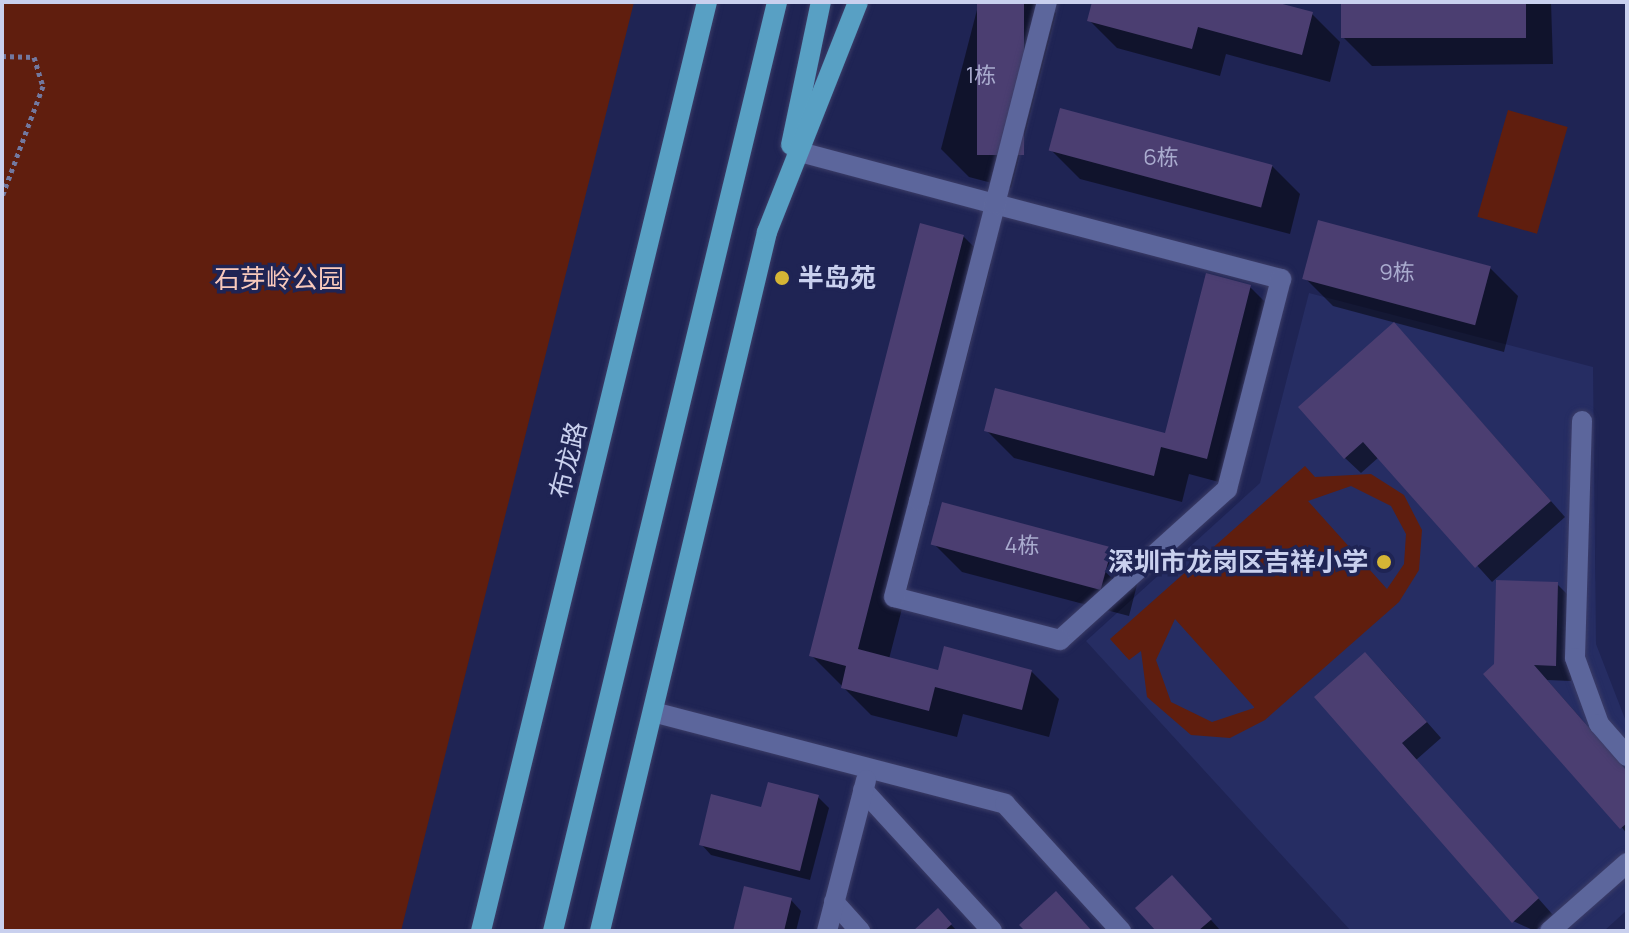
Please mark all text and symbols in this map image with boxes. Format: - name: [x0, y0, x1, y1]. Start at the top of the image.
- house number: 1栋: [966, 63, 996, 89]
- house number: 6栋: [1143, 145, 1179, 171]
- house number: 9栋: [1379, 260, 1415, 286]
- place label: 半岛苑: [798, 262, 876, 294]
- park label: 石芽岭公园: [214, 263, 344, 295]
- marker: 半岛苑: [773, 269, 791, 287]
- street label: 布龙路: [543, 418, 593, 502]
- house number: 4栋: [1005, 533, 1039, 559]
- place label: 深圳市龙岗区吉祥小学: [1108, 546, 1368, 578]
- marker: 深圳市龙岗区吉祥小学: [1375, 553, 1393, 571]

